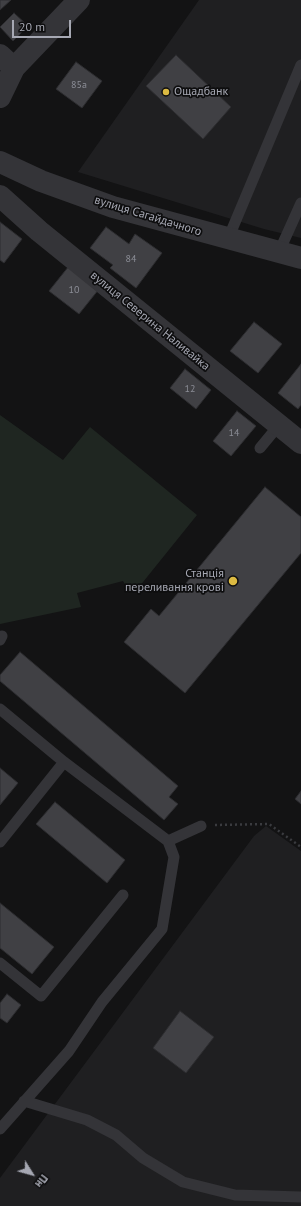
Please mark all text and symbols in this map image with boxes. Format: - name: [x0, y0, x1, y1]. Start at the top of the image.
- scale bar: [14, 12, 73, 38]
- text: 20 m: [19, 19, 45, 34]
- house number: 85а: [71, 79, 87, 91]
- place label: Ощадбанк: [174, 85, 228, 99]
- marker: Ощадбанк: [161, 87, 171, 97]
- street label: вулиця Сагайдачного: [93, 193, 203, 239]
- house number: 84: [126, 253, 136, 265]
- street label: вулиця Северина Наливайка: [87, 268, 213, 374]
- house number: 10: [69, 284, 79, 296]
- house number: 12: [185, 383, 195, 395]
- house number: 14: [229, 427, 239, 439]
- place label: Станція переливання крові: [125, 567, 224, 595]
- marker: Станція переливання крові: [227, 575, 239, 587]
- north arrow: [12, 1154, 52, 1194]
- text: Пн: [32, 1172, 51, 1191]

